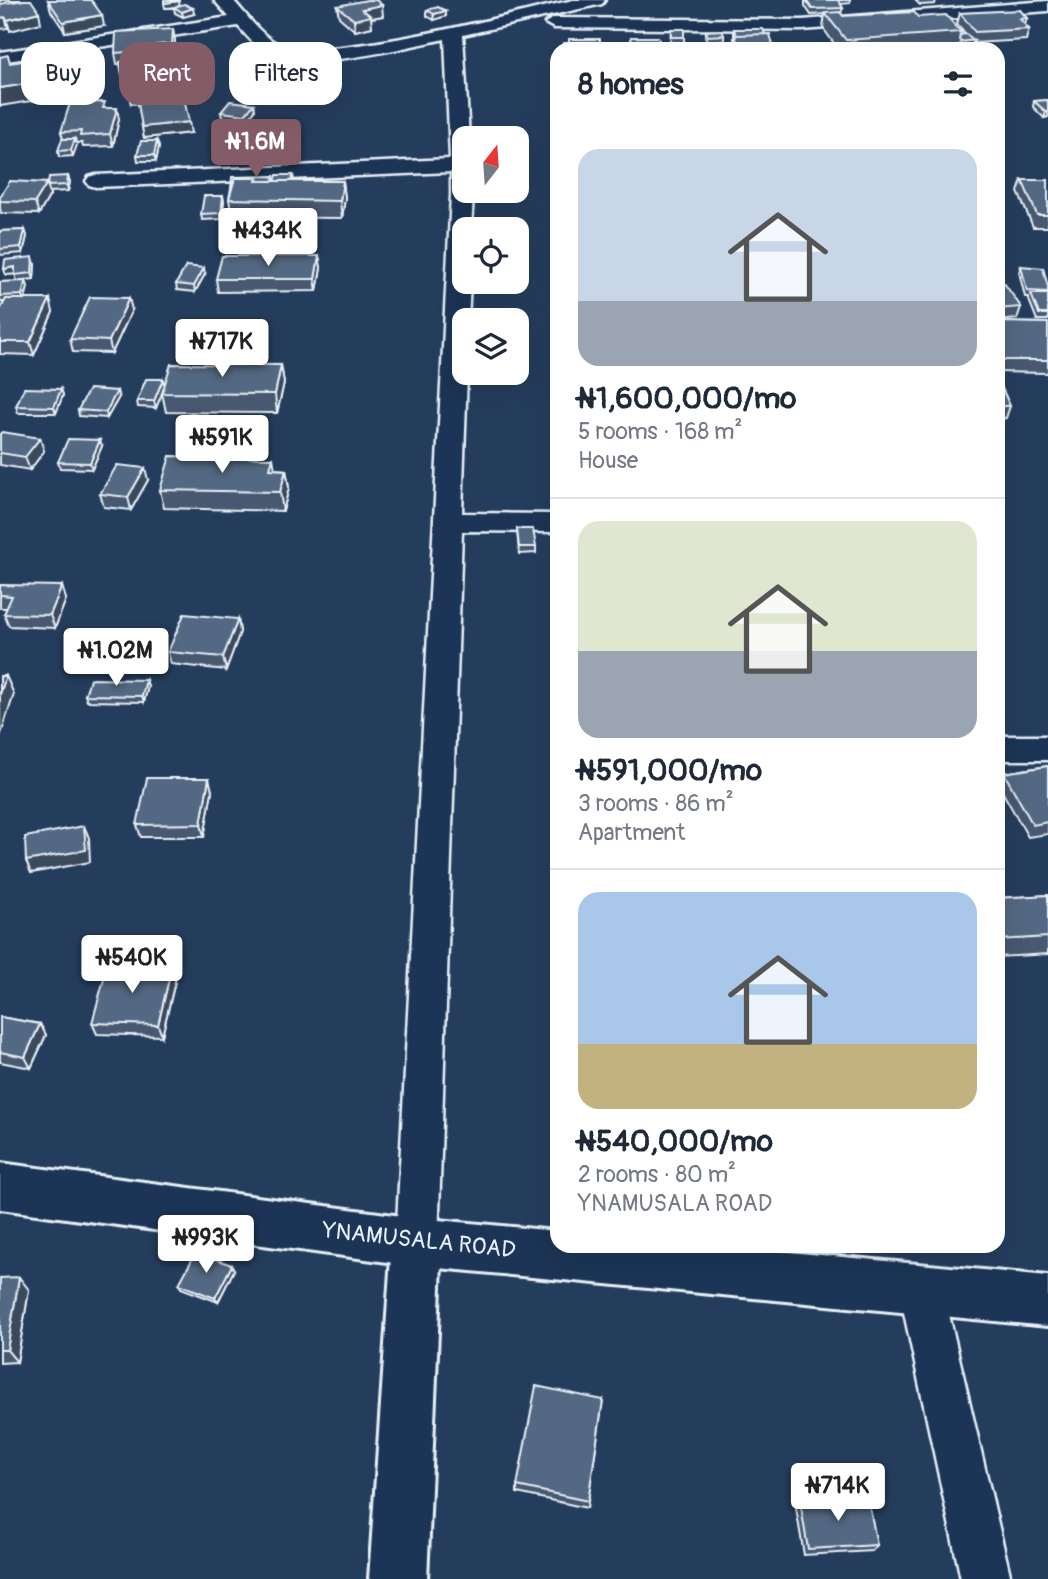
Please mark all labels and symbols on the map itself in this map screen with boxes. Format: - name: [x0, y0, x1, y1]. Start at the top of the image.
- pin: ₦1.6M: [207, 120, 305, 179]
- north arrow: [452, 126, 528, 203]
- pin: ₦434K: [219, 208, 317, 268]
- pin: ₦717K: [173, 320, 271, 379]
- pin: ₦591K: [173, 416, 271, 475]
- pin: ₦1.02M: [59, 628, 173, 688]
- pin: ₦540K: [83, 936, 181, 995]
- street label: YNAMUSALA ROAD: [320, 1215, 517, 1265]
- pin: ₦993K: [157, 1216, 255, 1275]
- pin: ₦714K: [789, 1464, 887, 1523]

